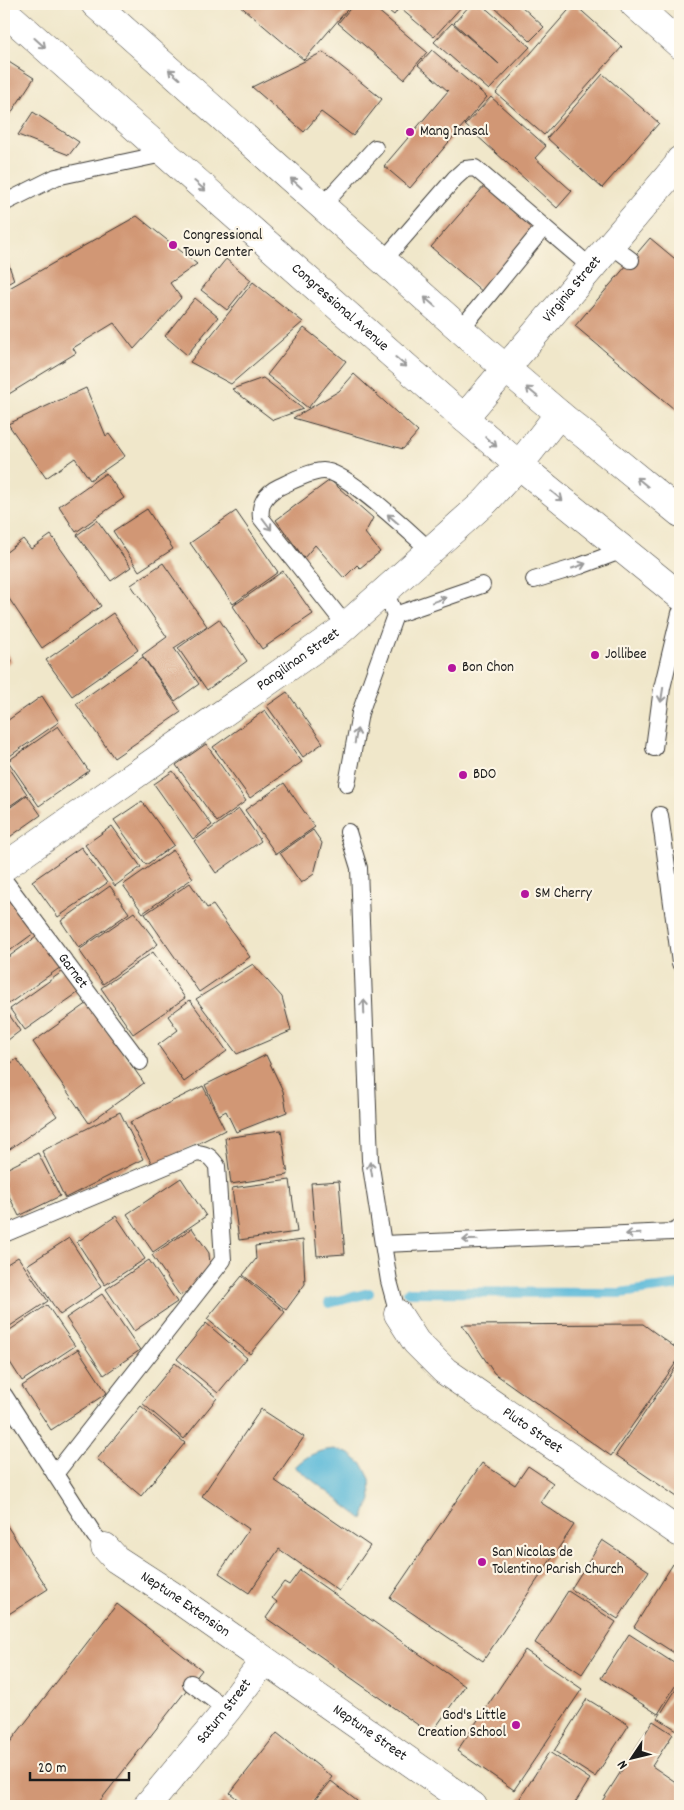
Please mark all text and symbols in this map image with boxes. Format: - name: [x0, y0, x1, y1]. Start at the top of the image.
- one-way arrow: [34, 38, 47, 49]
- one-way arrow: [168, 69, 181, 80]
- place label: Mang Inasal: [420, 121, 489, 143]
- marker: Mang Inasal: [404, 126, 416, 138]
- one-way arrow: [289, 177, 302, 188]
- one-way arrow: [194, 180, 207, 192]
- place label: Congressional Town Center: [183, 225, 263, 264]
- marker: Congressional Town Center: [167, 239, 179, 251]
- street label: Virginia Street: [538, 251, 607, 328]
- street label: Congressional Avenue: [286, 259, 394, 357]
- one-way arrow: [424, 297, 437, 308]
- one-way arrow: [395, 356, 408, 368]
- one-way arrow: [526, 386, 539, 397]
- one-way arrow: [485, 436, 498, 447]
- one-way arrow: [636, 477, 649, 488]
- one-way arrow: [550, 490, 563, 501]
- one-way arrow: [387, 513, 400, 525]
- one-way arrow: [261, 517, 272, 530]
- one-way arrow: [570, 561, 586, 570]
- one-way arrow: [430, 595, 446, 604]
- street label: Pangilinan Street: [252, 623, 345, 697]
- place label: Jollibee: [605, 644, 647, 666]
- marker: Jollibee: [589, 649, 601, 661]
- place label: Bon Chon: [462, 657, 514, 679]
- marker: Bon Chon: [446, 662, 458, 674]
- one-way arrow: [656, 686, 666, 702]
- one-way arrow: [352, 729, 361, 745]
- place label: BDO: [473, 764, 496, 786]
- marker: BDO: [457, 769, 469, 781]
- place label: SM Cherry: [535, 883, 593, 905]
- marker: SM Cherry: [519, 888, 531, 900]
- street label: Garnet: [52, 949, 93, 994]
- one-way arrow: [359, 999, 369, 1016]
- one-way arrow: [366, 1162, 376, 1178]
- one-way arrow: [625, 1229, 641, 1238]
- one-way arrow: [463, 1235, 479, 1245]
- street label: Pluto Street: [497, 1402, 567, 1460]
- place label: San Nicolas de Tolentino Parish Church: [492, 1542, 624, 1581]
- marker: San Nicolas de Tolentino Parish Church: [476, 1556, 488, 1568]
- street label: Neptune Extension: [136, 1566, 234, 1643]
- street label: Saturn Street: [192, 1674, 258, 1749]
- street label: Neptune Street: [328, 1700, 412, 1768]
- place label: God's Little Creation School: [418, 1705, 506, 1744]
- marker: God's Little Creation School: [510, 1719, 522, 1731]
- north arrow: [606, 1732, 656, 1782]
- scale bar: [30, 1750, 129, 1782]
- text: N: [613, 1756, 633, 1773]
- text: 20 m: [38, 1758, 66, 1780]

